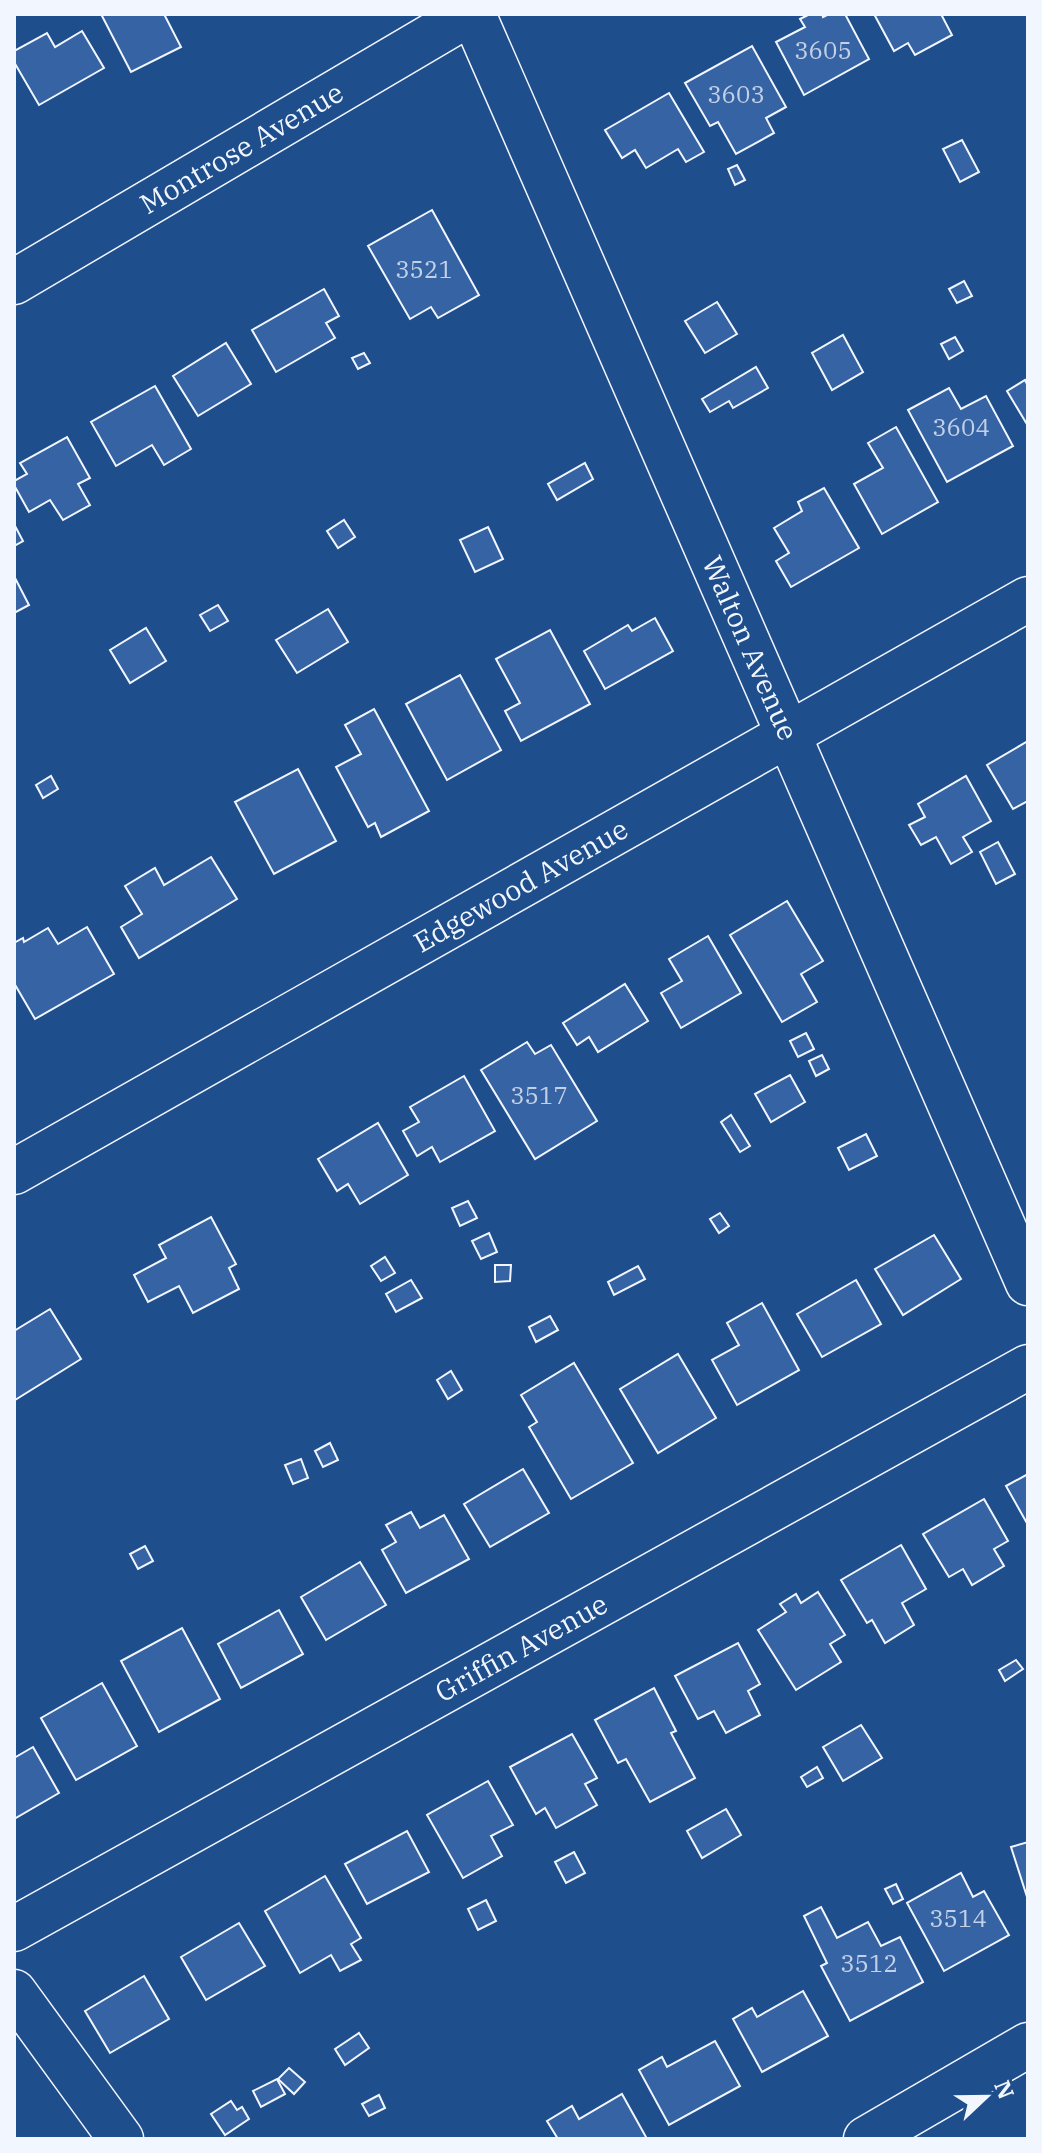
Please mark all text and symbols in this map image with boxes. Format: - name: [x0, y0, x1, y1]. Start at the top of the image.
- house number: 3605: [794, 34, 852, 66]
- street label: Montrose Avenue: [133, 73, 350, 222]
- house number: 3603: [707, 78, 765, 110]
- house number: 3521: [395, 253, 453, 285]
- house number: 3604: [932, 411, 990, 443]
- street label: Walton Avenue: [694, 550, 807, 746]
- street label: Edgewood Avenue: [407, 810, 634, 961]
- house number: 3517: [510, 1079, 568, 1111]
- street label: Griffin Avenue: [428, 1585, 614, 1710]
- house number: 3514: [929, 1902, 987, 1934]
- house number: 3512: [840, 1947, 898, 1979]
- north arrow: [946, 2057, 1026, 2137]
- text: N: [988, 2076, 1022, 2103]

